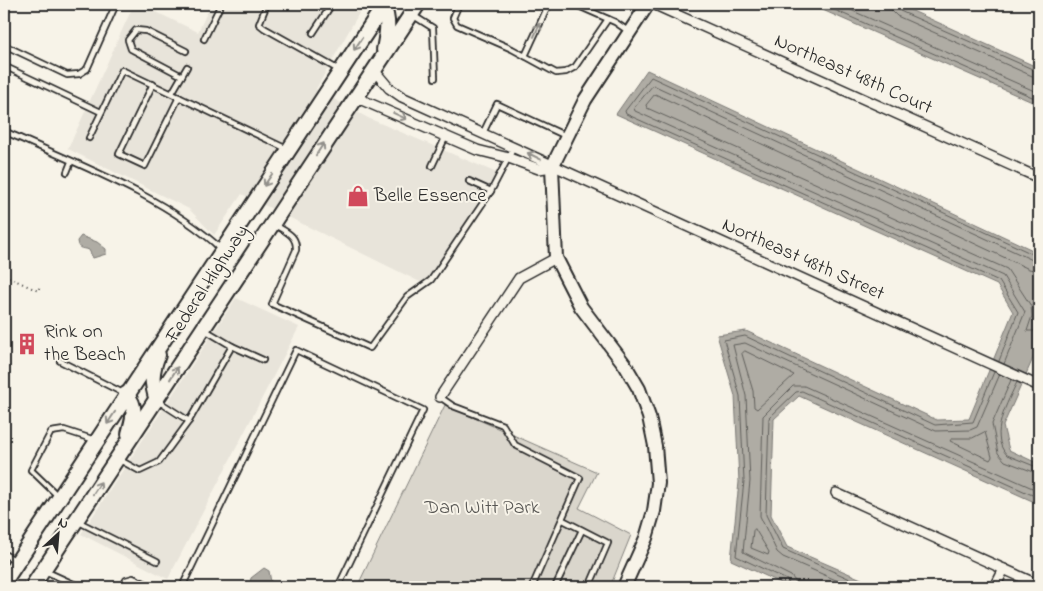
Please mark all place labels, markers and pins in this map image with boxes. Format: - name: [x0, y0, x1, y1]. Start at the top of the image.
- place label: Belle Essence: [373, 182, 486, 211]
- shop icon: Belle Essence: [345, 183, 371, 209]
- place label: Rink on the Beach: [44, 318, 126, 370]
- building icon: Rink on the Beach: [14, 331, 40, 357]

